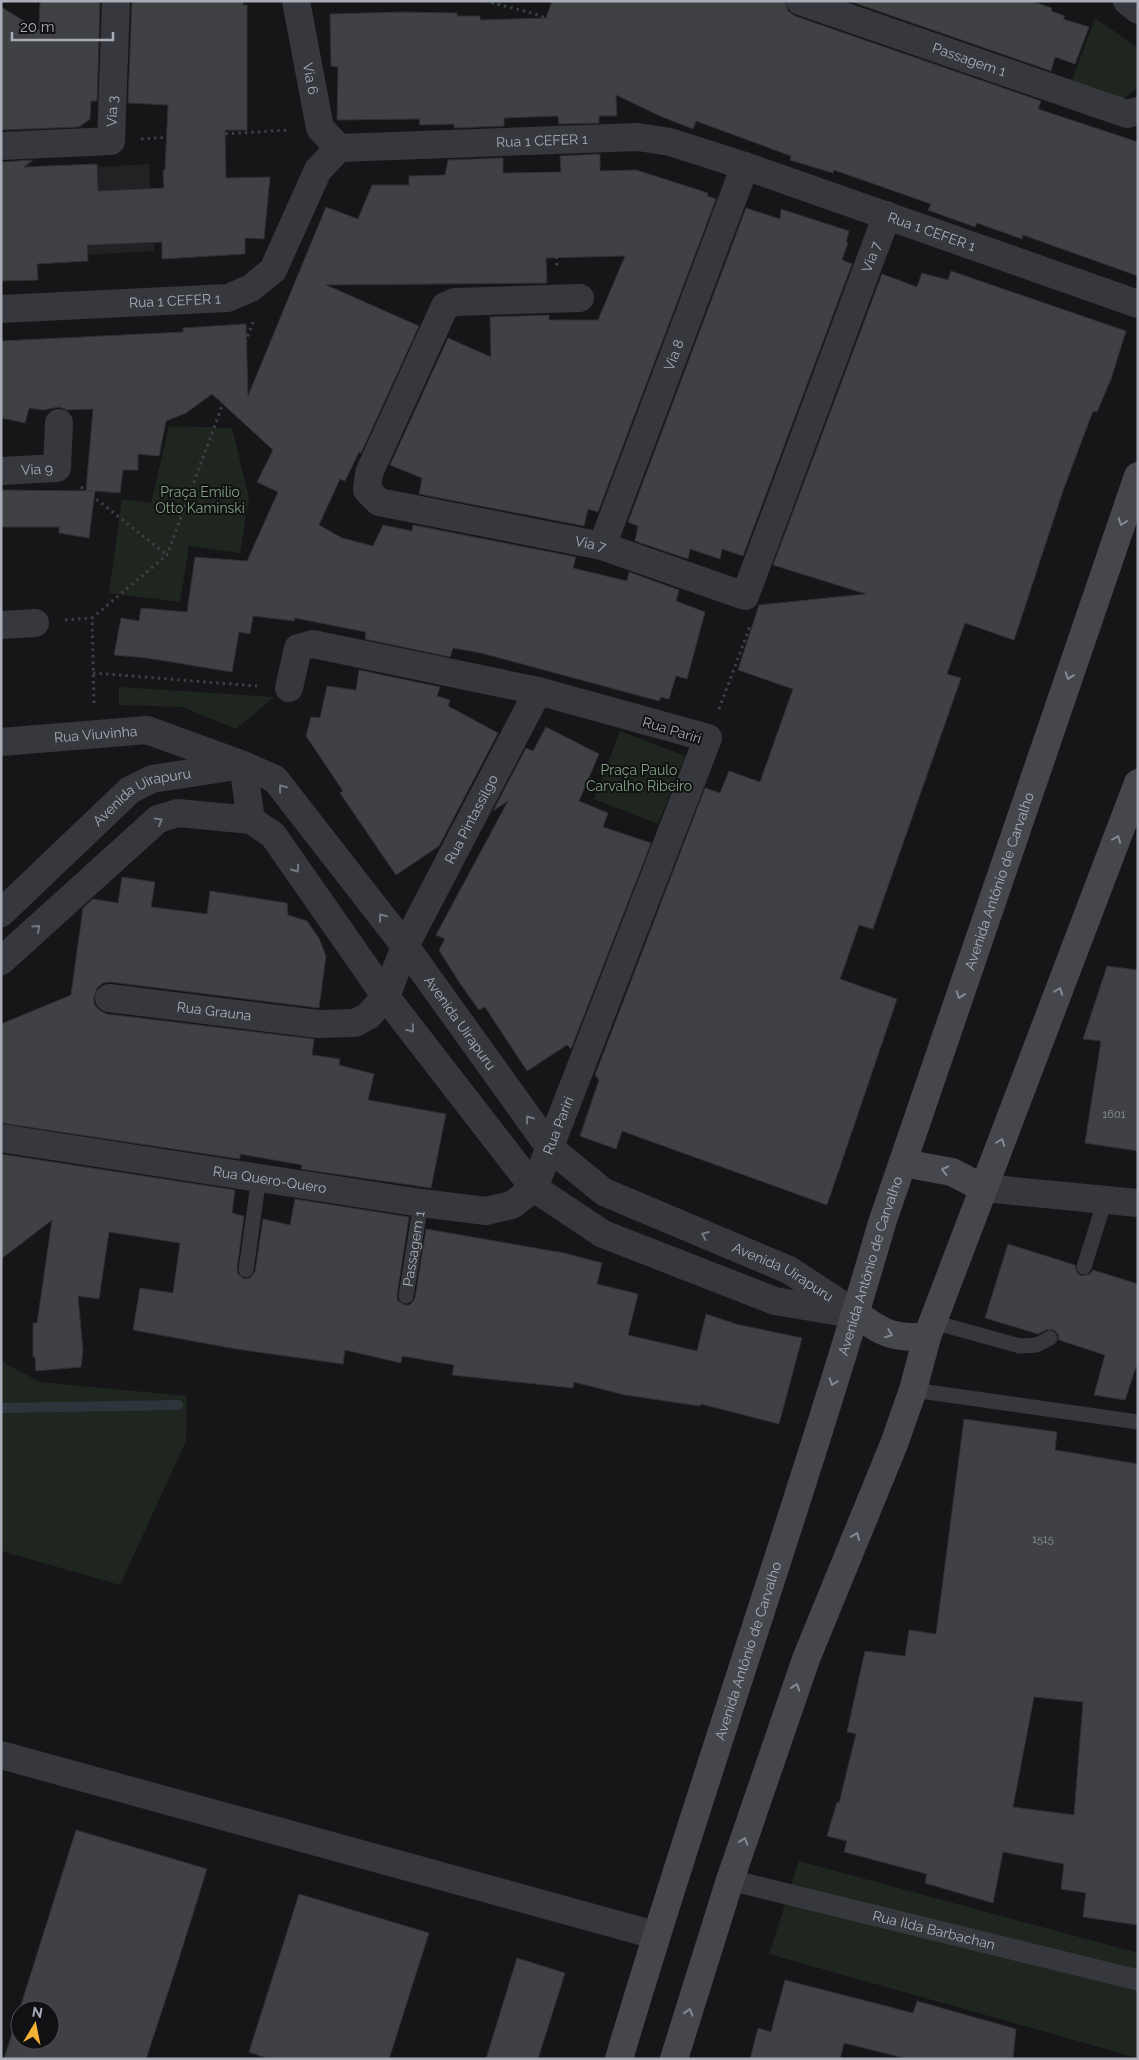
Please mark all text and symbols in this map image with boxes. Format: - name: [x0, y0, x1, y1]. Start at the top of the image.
- scale bar: [12, 10, 114, 42]
- text: 20 m: [20, 18, 55, 36]
- street label: Passagem 1: [930, 39, 1008, 80]
- street label: Via 6: [300, 61, 322, 96]
- street label: Via 3: [104, 95, 121, 127]
- street label: Rua 1 CEFER 1: [496, 131, 588, 150]
- street label: Rua 1 CEFER 1: [886, 209, 978, 254]
- street label: Via 7: [858, 239, 884, 274]
- street label: Rua 1 CEFER 1: [129, 290, 221, 311]
- street label: Via 8: [661, 337, 687, 373]
- street label: Via 9: [21, 460, 53, 478]
- park label: Praça Emílio Otto Kaminski: [155, 484, 245, 516]
- one-way arrow: [1118, 518, 1128, 526]
- street label: Via 7: [574, 533, 609, 555]
- one-way arrow: [1065, 671, 1075, 680]
- street label: Rua Pariri: [641, 713, 703, 747]
- street label: Rua Viuvinha: [53, 723, 138, 746]
- park label: Praça Paulo Carvalho Ribeiro: [586, 762, 692, 794]
- street label: Avenida Uirapuru: [90, 765, 192, 829]
- street label: Rua Pintassilgo: [441, 772, 501, 866]
- one-way arrow: [279, 785, 288, 794]
- street label: Avenida Antônio de Carvalho: [961, 790, 1037, 972]
- one-way arrow: [153, 817, 162, 827]
- one-way arrow: [1110, 835, 1121, 844]
- one-way arrow: [290, 863, 299, 873]
- one-way arrow: [379, 914, 387, 923]
- one-way arrow: [32, 925, 41, 934]
- street label: Avenida Uirapuru: [421, 973, 499, 1073]
- one-way arrow: [1053, 987, 1063, 995]
- one-way arrow: [956, 991, 966, 999]
- street label: Rua Grauna: [176, 998, 253, 1024]
- one-way arrow: [406, 1024, 415, 1033]
- street label: Rua Pariri: [540, 1094, 577, 1157]
- house number: 1601: [1103, 1108, 1126, 1121]
- one-way arrow: [526, 1115, 535, 1125]
- one-way arrow: [995, 1139, 1005, 1147]
- street label: Rua Quero-Quero: [212, 1163, 328, 1196]
- one-way arrow: [940, 1165, 949, 1176]
- street label: Avenida Antônio de Carvalho: [835, 1174, 905, 1357]
- street label: Passagem 1: [400, 1209, 428, 1288]
- one-way arrow: [701, 1230, 710, 1241]
- street label: Avenida Uirapuru: [730, 1239, 836, 1305]
- one-way arrow: [884, 1328, 893, 1338]
- one-way arrow: [829, 1378, 839, 1386]
- one-way arrow: [850, 1532, 860, 1541]
- house number: 1515: [1032, 1533, 1054, 1546]
- street label: Avenida Antônio de Carvalho: [712, 1560, 784, 1742]
- one-way arrow: [791, 1683, 801, 1692]
- one-way arrow: [738, 1837, 748, 1846]
- street label: Rua Ilda Barbachan: [871, 1907, 997, 1953]
- north arrow: [10, 2000, 60, 2050]
- text: N: [31, 2003, 44, 2021]
- one-way arrow: [683, 2009, 693, 2017]

